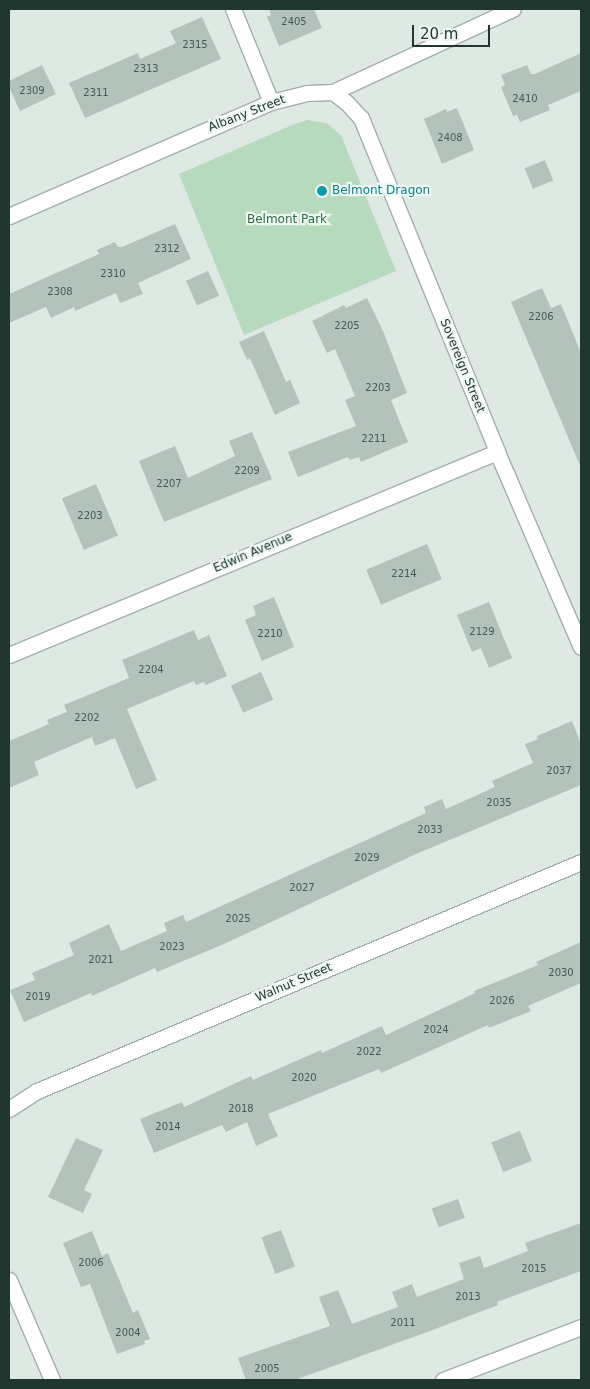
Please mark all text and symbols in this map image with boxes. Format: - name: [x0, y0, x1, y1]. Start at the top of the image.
- scale bar: [415, 15, 492, 47]
- house number: 2405: [281, 16, 307, 28]
- text: 20 m: [420, 25, 458, 43]
- house number: 2315: [182, 39, 208, 51]
- house number: 2313: [133, 63, 159, 75]
- house number: 2309: [19, 85, 45, 97]
- house number: 2311: [83, 87, 109, 99]
- street label: Albany Street: [206, 93, 288, 135]
- house number: 2410: [512, 93, 538, 105]
- house number: 2408: [437, 132, 463, 144]
- place label: Belmont Dragon: [332, 184, 430, 198]
- marker: Belmont Dragon: [316, 185, 328, 197]
- park label: Belmont Park: [247, 213, 327, 227]
- house number: 2312: [154, 243, 180, 255]
- house number: 2310: [100, 268, 126, 280]
- house number: 2308: [47, 286, 73, 298]
- house number: 2206: [528, 311, 554, 323]
- street label: Sovereign Street: [437, 317, 487, 415]
- house number: 2205: [334, 320, 360, 332]
- house number: 2203: [365, 382, 391, 394]
- house number: 2211: [361, 433, 387, 445]
- house number: 2209: [234, 465, 260, 477]
- house number: 2207: [156, 478, 182, 490]
- house number: 2203: [77, 510, 103, 522]
- street label: Edwin Avenue: [211, 530, 295, 576]
- house number: 2214: [391, 568, 417, 580]
- house number: 2129: [469, 626, 495, 638]
- house number: 2210: [257, 628, 283, 640]
- house number: 2204: [138, 664, 164, 676]
- house number: 2202: [74, 712, 100, 724]
- house number: 2037: [546, 765, 572, 777]
- house number: 2035: [486, 797, 512, 809]
- house number: 2033: [417, 824, 443, 836]
- house number: 2029: [354, 852, 380, 864]
- house number: 2027: [289, 882, 315, 894]
- house number: 2025: [225, 913, 251, 925]
- house number: 2023: [159, 941, 185, 953]
- house number: 2021: [88, 954, 114, 966]
- street label: Walnut Street: [253, 960, 335, 1006]
- house number: 2030: [548, 967, 574, 979]
- house number: 2019: [25, 991, 51, 1003]
- house number: 2026: [489, 995, 515, 1007]
- house number: 2024: [423, 1024, 449, 1036]
- house number: 2022: [356, 1046, 382, 1058]
- house number: 2020: [291, 1072, 317, 1084]
- house number: 2018: [228, 1103, 254, 1115]
- house number: 2014: [155, 1121, 181, 1133]
- house number: 2006: [78, 1257, 104, 1269]
- house number: 2015: [521, 1263, 547, 1275]
- house number: 2013: [455, 1291, 481, 1303]
- house number: 2011: [390, 1317, 416, 1329]
- house number: 2004: [115, 1327, 141, 1339]
- house number: 2005: [254, 1363, 280, 1375]

